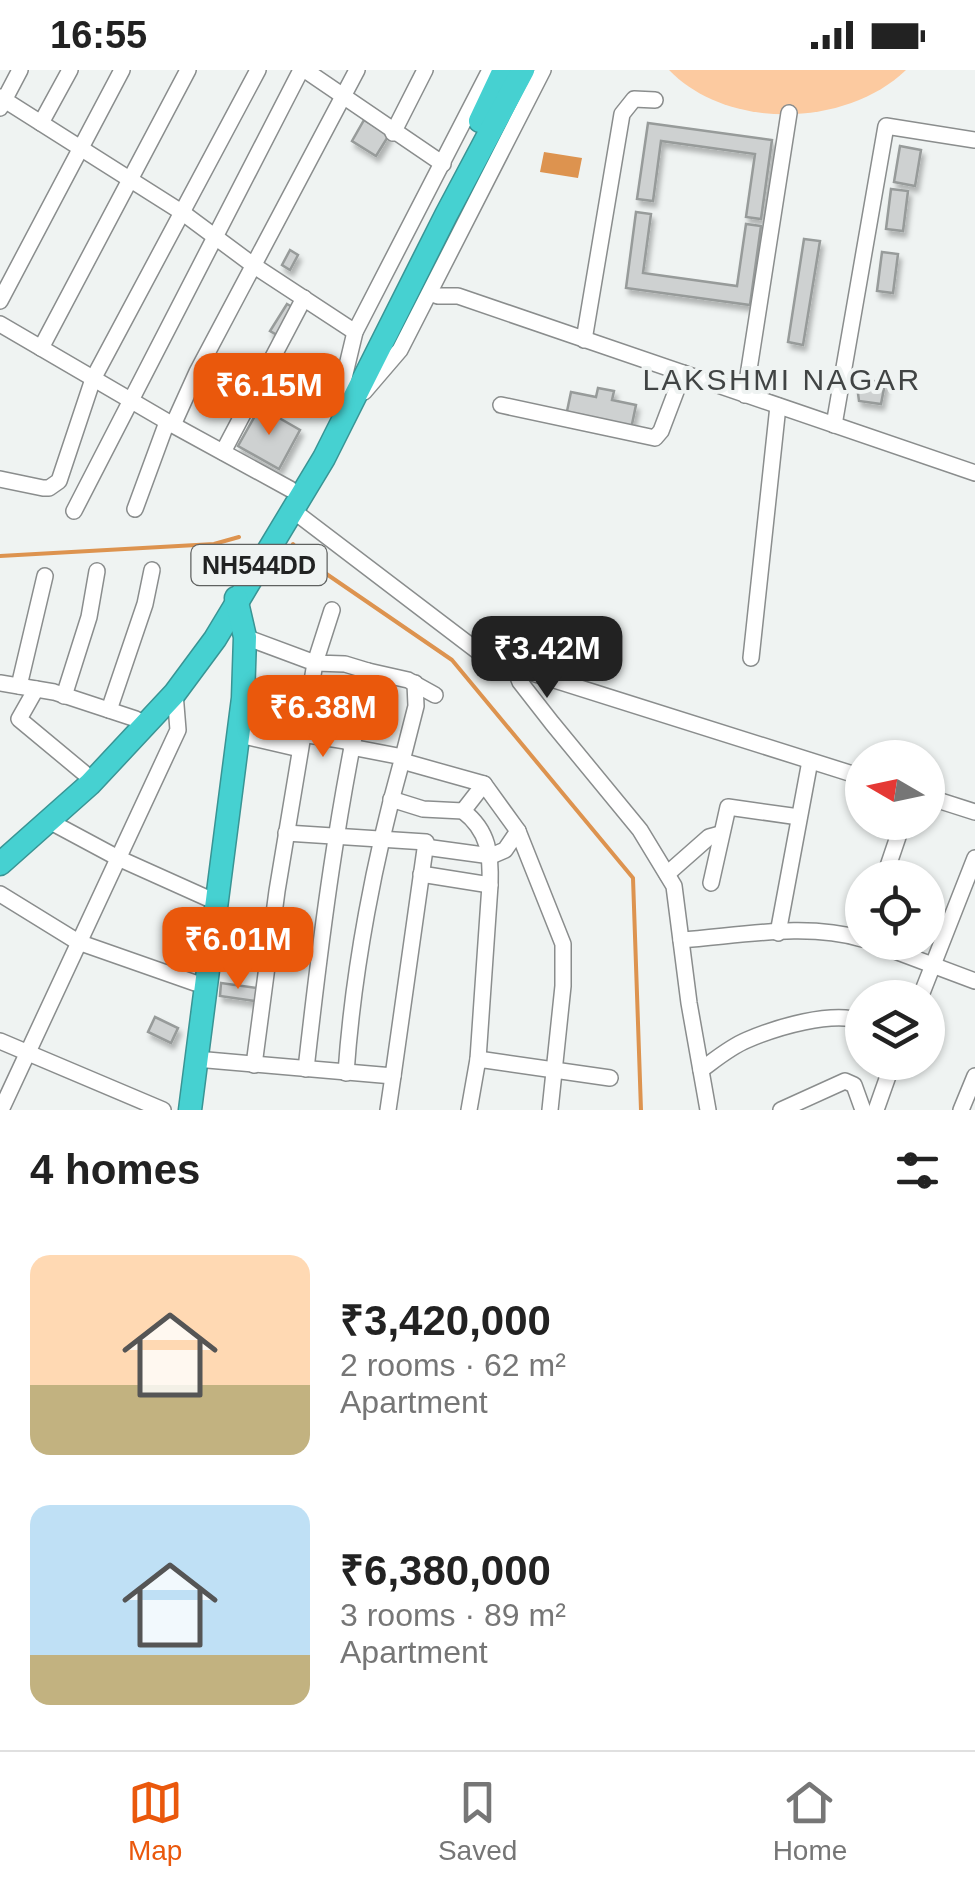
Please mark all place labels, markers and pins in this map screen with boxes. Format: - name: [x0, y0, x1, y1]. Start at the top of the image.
- pin: ₹6.15M: [188, 353, 350, 438]
- pin: ₹3.42M: [466, 616, 628, 701]
- pin: ₹6.38M: [242, 675, 404, 760]
- pin: ₹6.01M: [157, 907, 319, 992]

